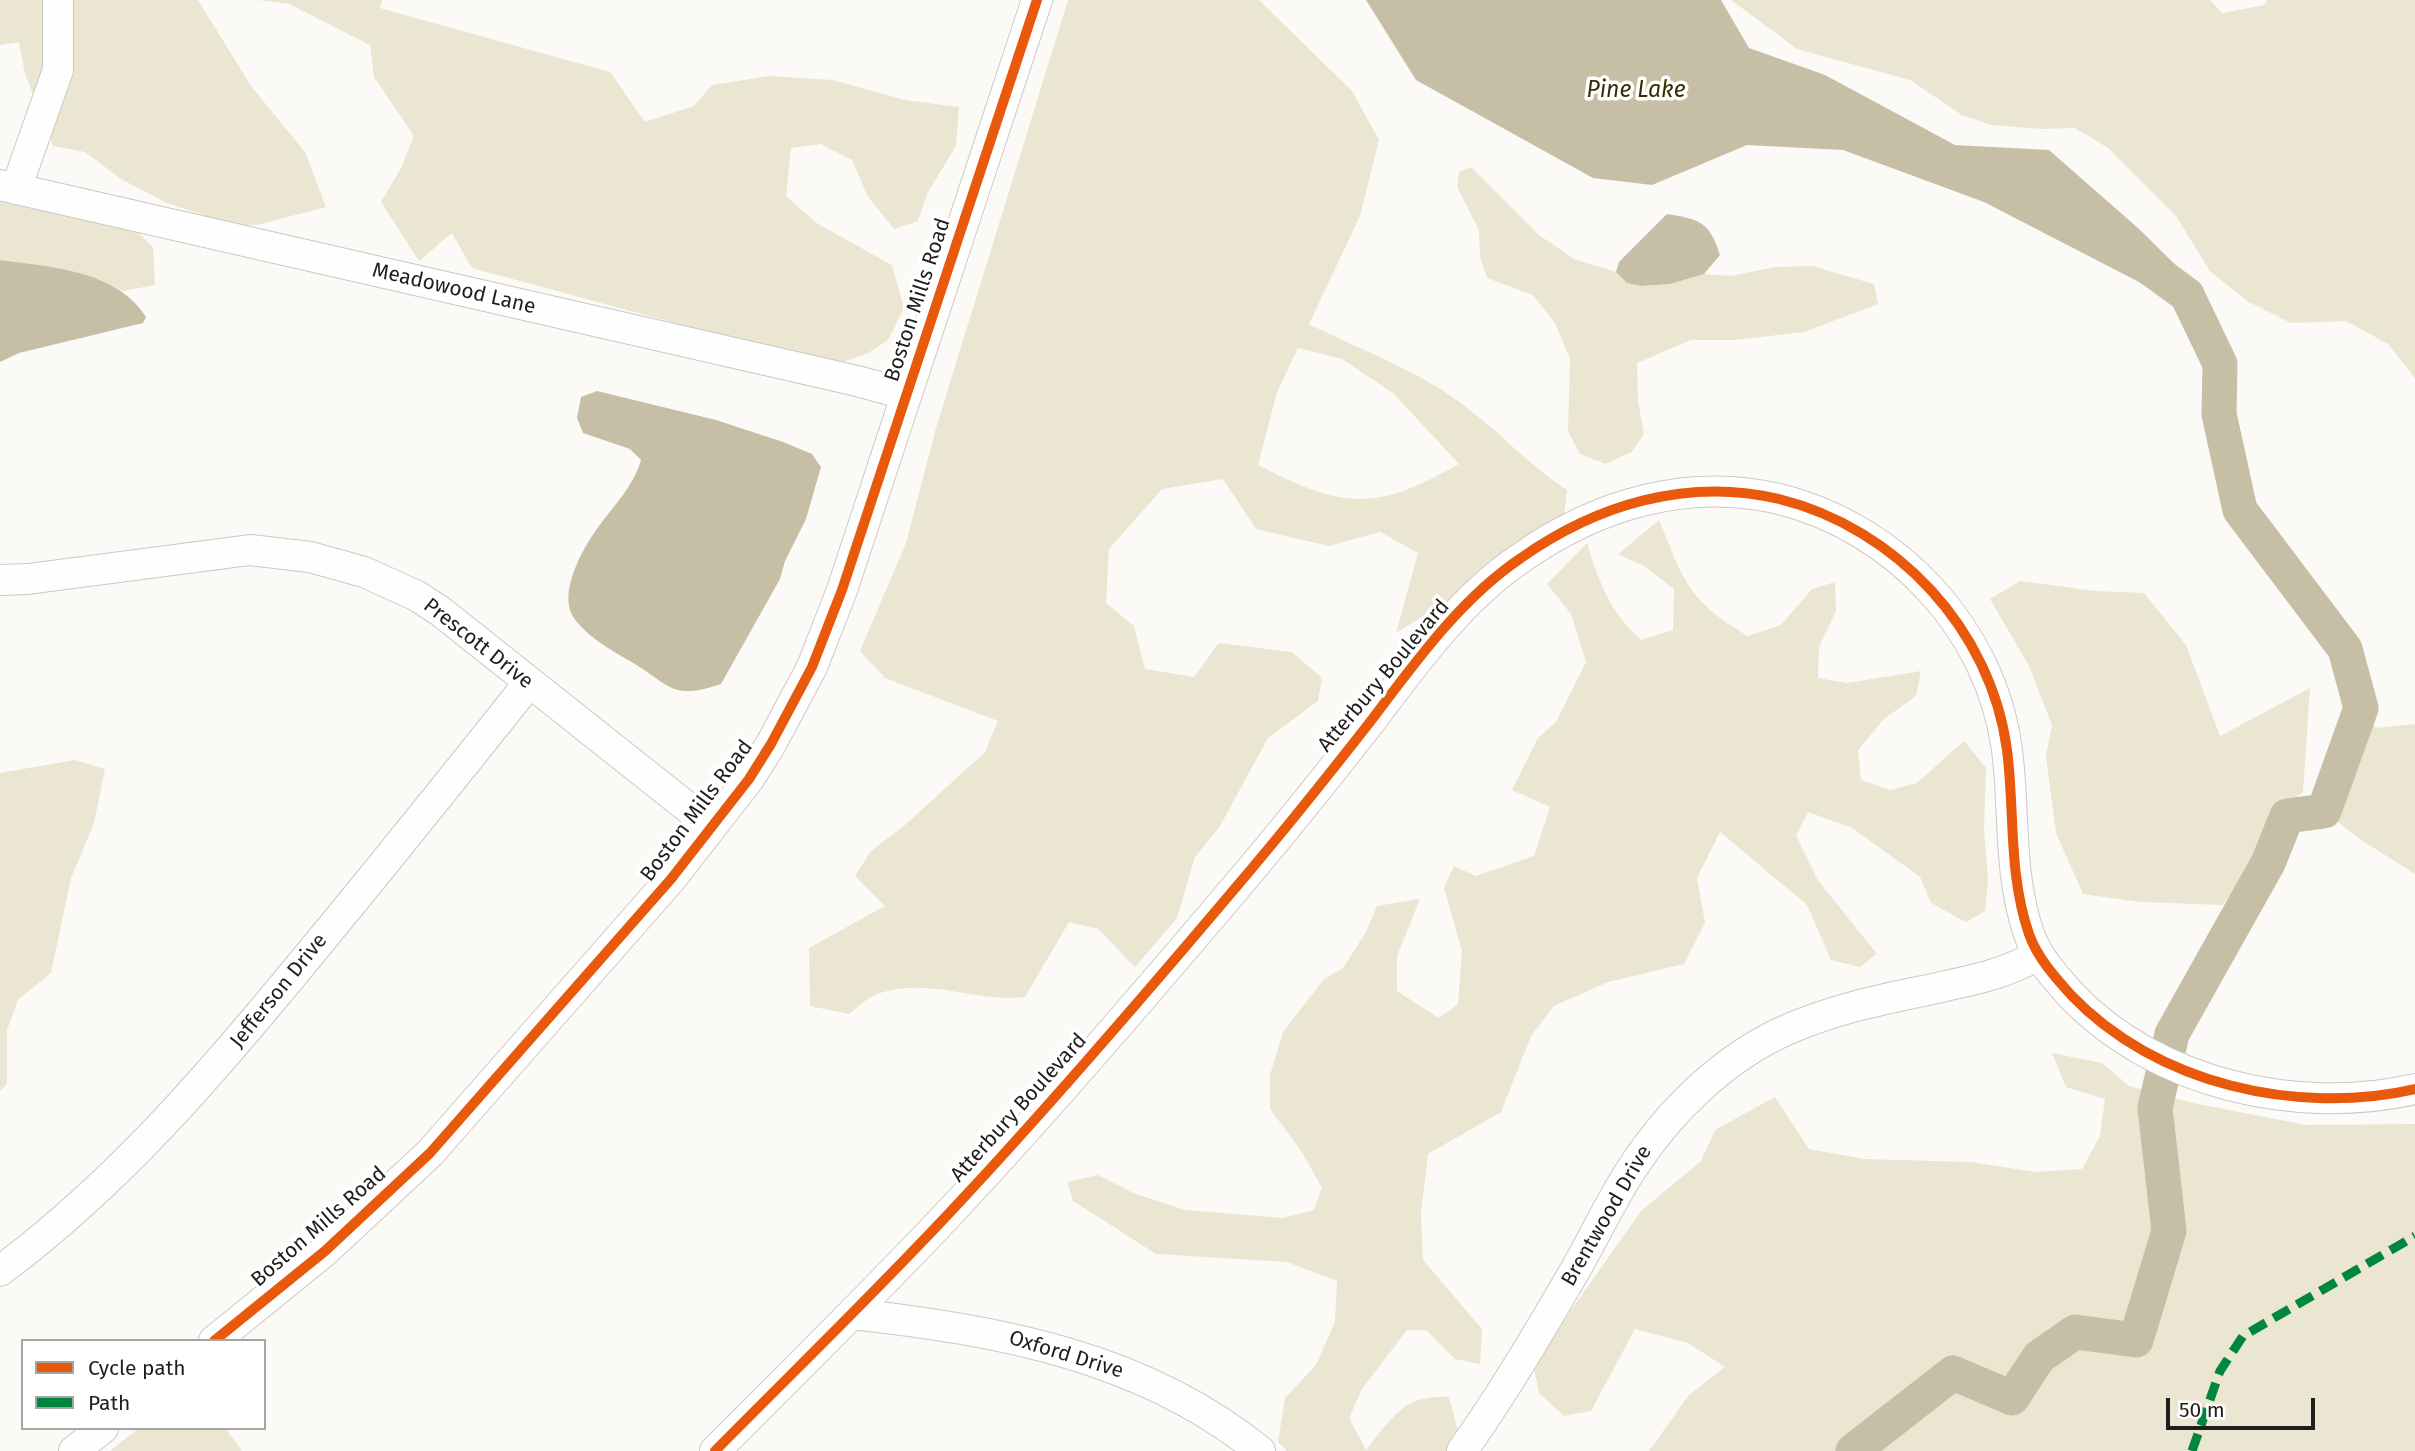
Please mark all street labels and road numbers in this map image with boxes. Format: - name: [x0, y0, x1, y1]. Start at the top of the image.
- street label: Boston Mills Road: [880, 215, 956, 385]
- street label: Meadowood Lane: [370, 258, 538, 320]
- street label: Prescott Drive: [418, 593, 538, 695]
- street label: Atterbury Boulevard: [1313, 595, 1455, 757]
- street label: Boston Mills Road: [636, 735, 758, 887]
- street label: Jefferson Drive: [225, 929, 333, 1053]
- street label: Atterbury Boulevard: [946, 1029, 1092, 1187]
- street label: Brentwood Drive: [1556, 1141, 1658, 1291]
- street label: Boston Mills Road: [246, 1162, 392, 1292]
- street label: Oxford Drive: [1006, 1326, 1126, 1384]

